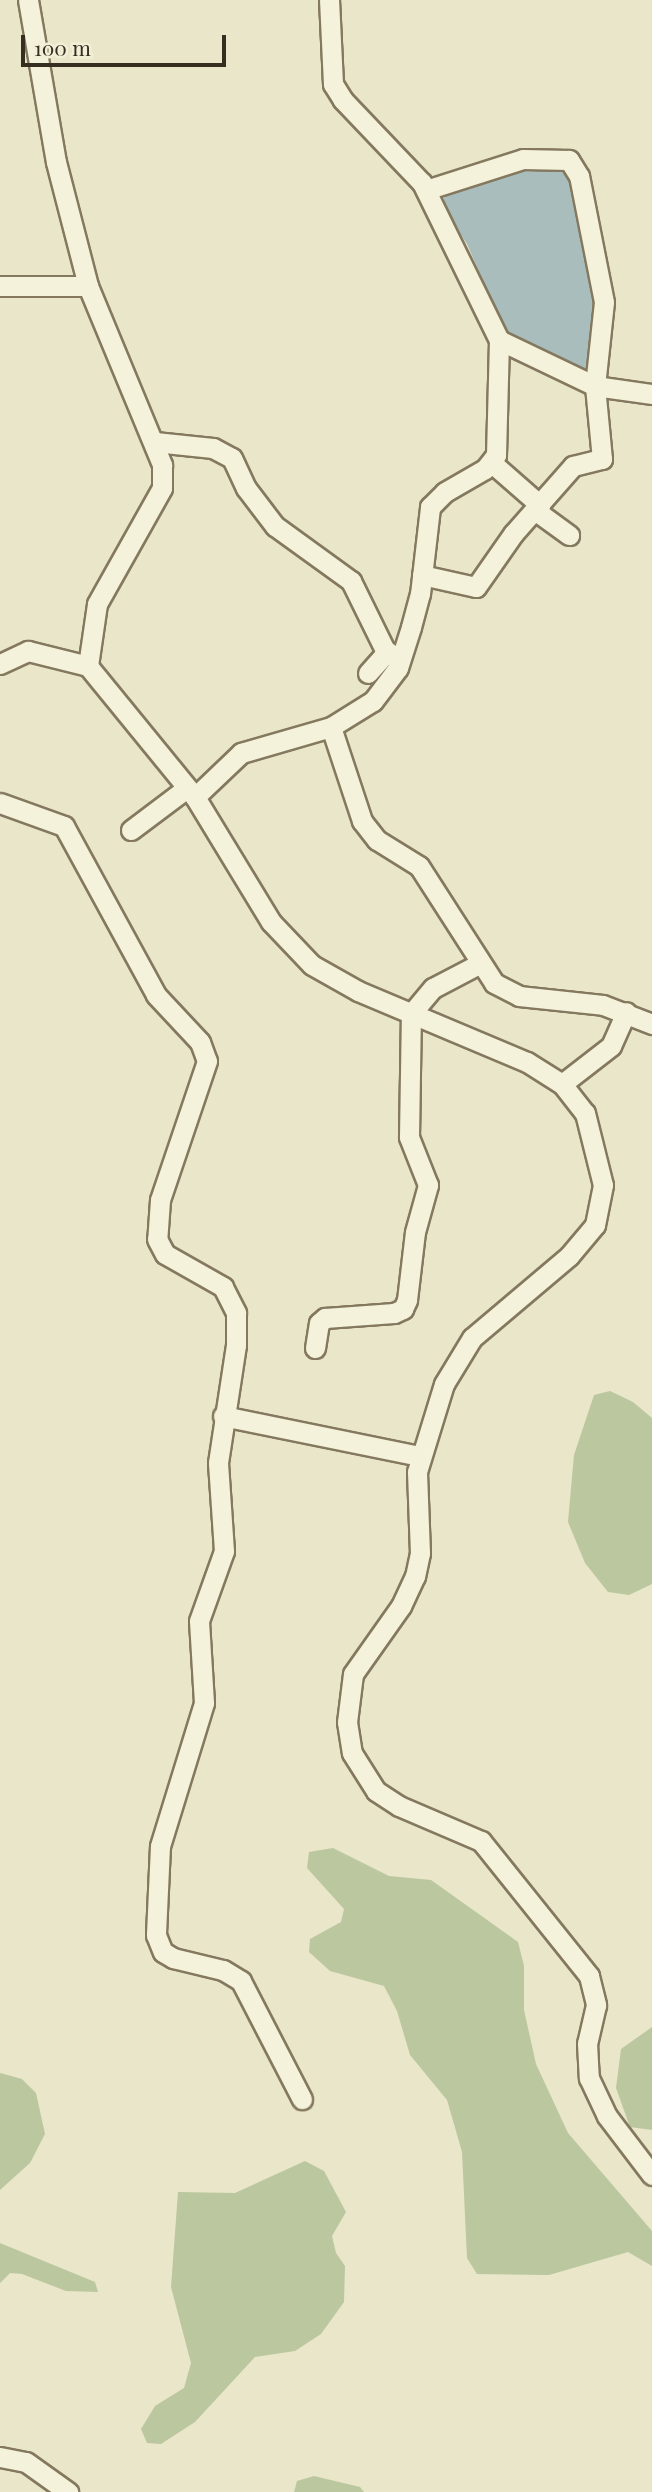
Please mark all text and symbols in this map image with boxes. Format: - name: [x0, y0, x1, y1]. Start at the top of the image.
- scale bar: [24, 21, 229, 65]
- text: 100 m: [34, 33, 91, 61]

